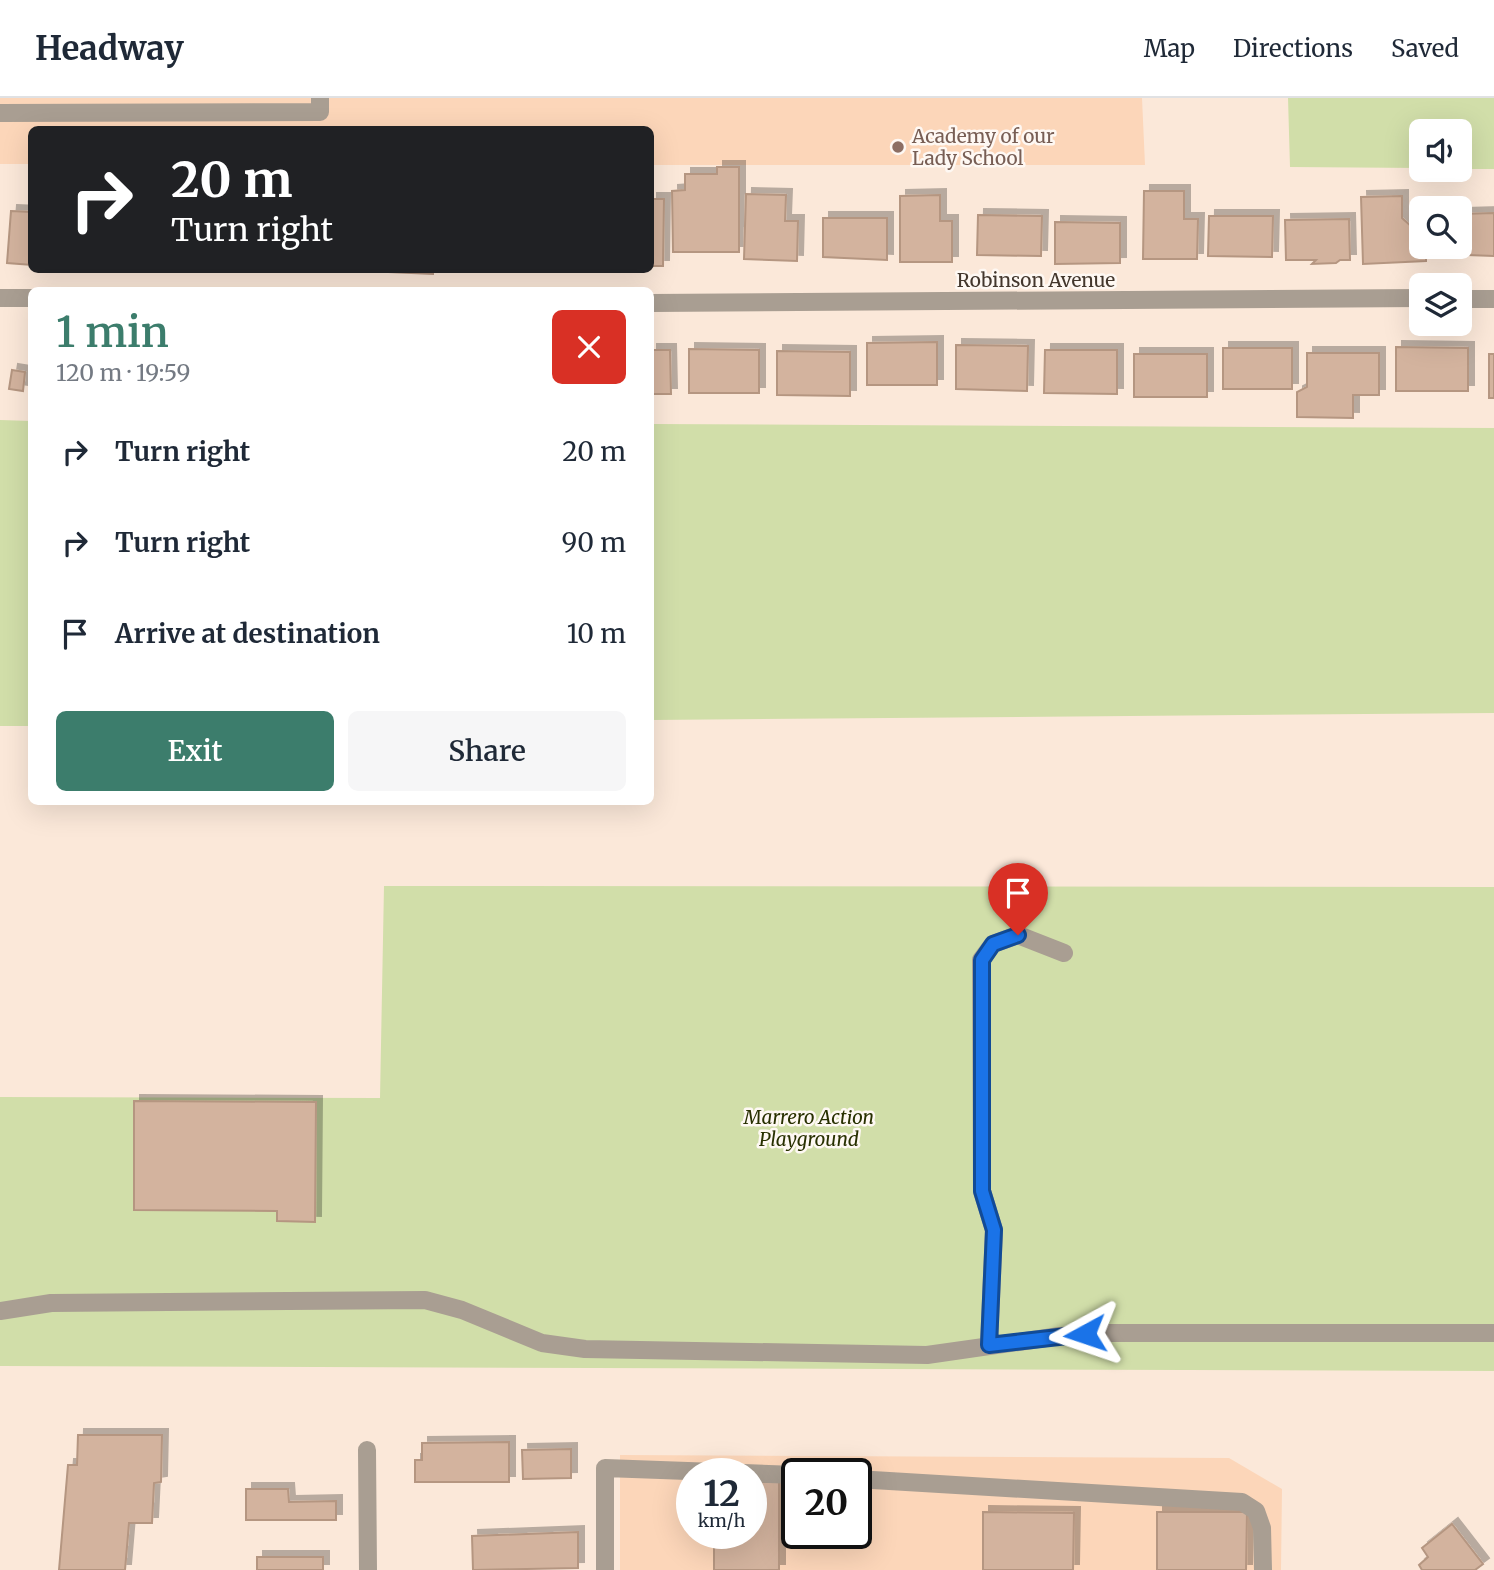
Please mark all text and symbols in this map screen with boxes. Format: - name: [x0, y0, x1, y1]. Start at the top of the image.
- text: Headway: [35, 28, 184, 69]
- text: Map: [1144, 33, 1195, 64]
- text: Directions: [1233, 33, 1353, 64]
- text: Saved: [1391, 33, 1459, 64]
- map controls: [1409, 119, 1472, 336]
- button: sound: [1409, 119, 1472, 182]
- place label: Academy of our Lady School: [911, 124, 1055, 170]
- marker: Academy of our Lady School: [890, 139, 906, 155]
- text: 20 m: [171, 149, 292, 210]
- icon: right: [56, 154, 147, 245]
- button: search: [1409, 196, 1472, 259]
- text: Turn right: [171, 210, 333, 250]
- street label: Robinson Avenue: [957, 268, 1115, 292]
- button: layers: [1409, 273, 1472, 336]
- text: 1 min: [56, 306, 169, 358]
- button: close: [552, 310, 626, 384]
- text: 120 m · 19:59: [56, 358, 190, 387]
- icon: right: [56, 433, 94, 471]
- text: Turn right: [115, 435, 250, 468]
- text: 20 m: [562, 435, 626, 468]
- icon: right: [56, 524, 94, 562]
- text: Turn right: [115, 526, 250, 559]
- text: 90 m: [562, 526, 626, 559]
- icon: arrive: [56, 615, 94, 653]
- text: Arrive at destination: [115, 617, 380, 650]
- text: 10 m: [567, 617, 626, 650]
- button: Exit: [56, 711, 334, 791]
- button: Share: [348, 711, 626, 791]
- pin: [988, 863, 1048, 935]
- icon: arrive: [999, 874, 1037, 912]
- park label: Marrero Action Playground: [743, 1105, 874, 1151]
- position arrow: [1048, 1297, 1122, 1371]
- speed limit sign: 20: [781, 1458, 872, 1549]
- text: 12: [703, 1472, 740, 1516]
- text: km/h: [698, 1509, 745, 1532]

